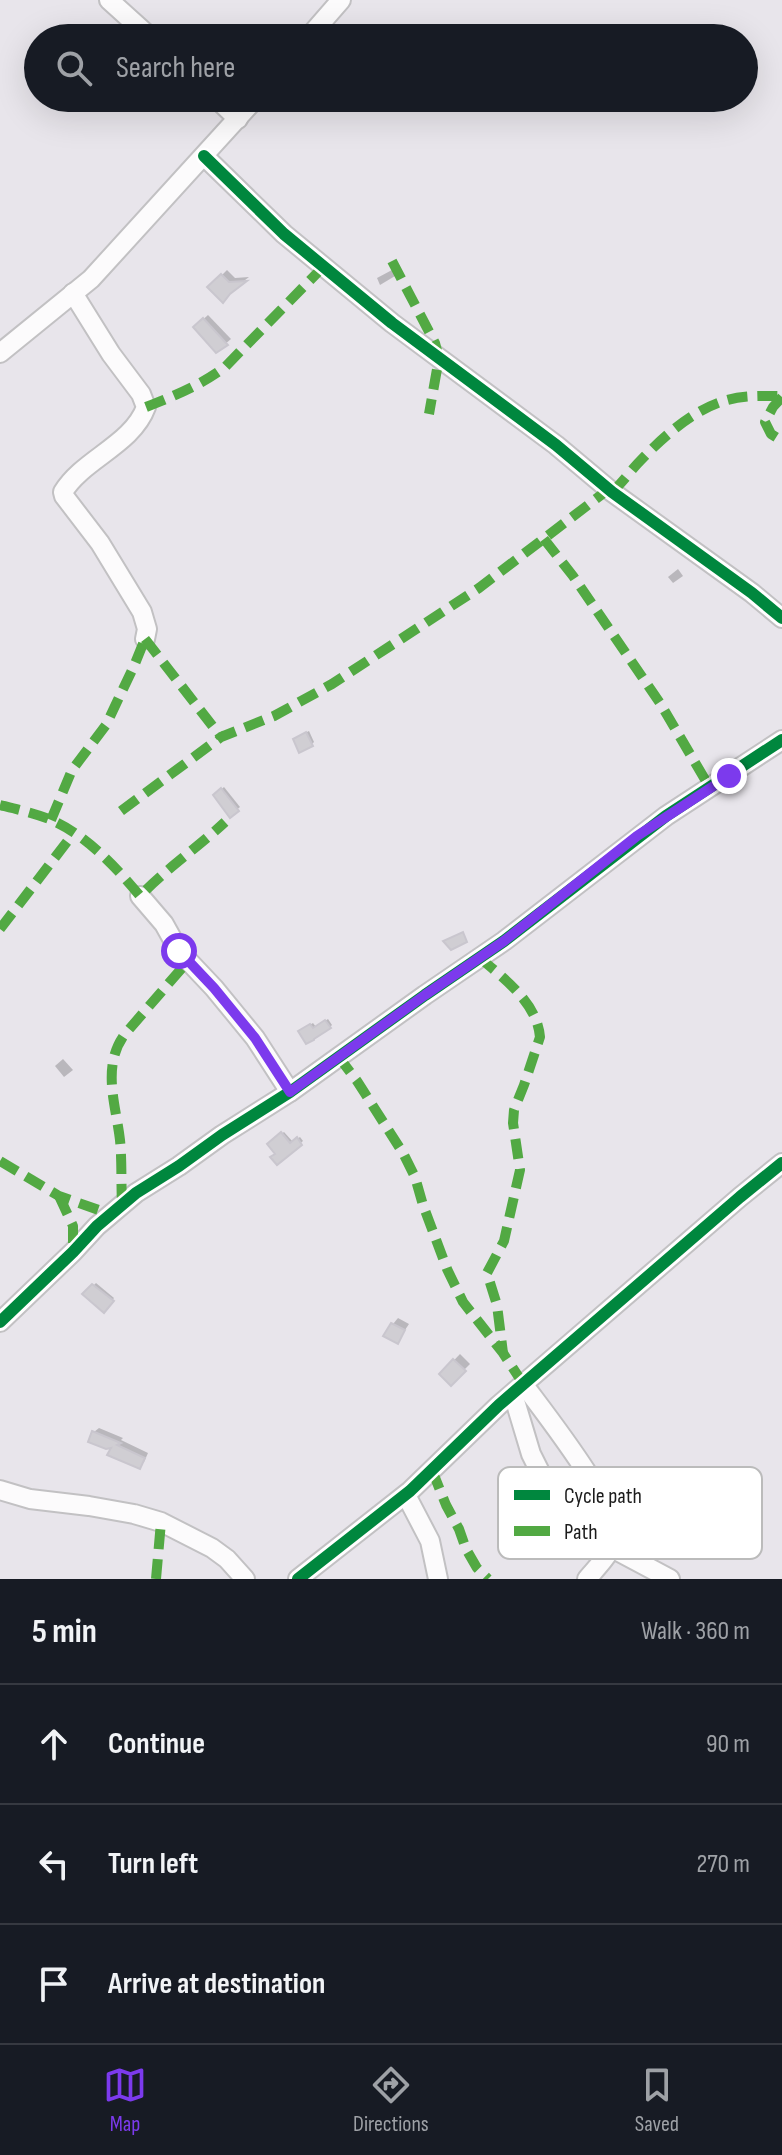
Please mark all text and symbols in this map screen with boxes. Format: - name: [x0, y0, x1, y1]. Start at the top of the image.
- search box: [24, 24, 758, 112]
- icon: search: [52, 46, 96, 90]
- text: Search here: [116, 50, 235, 86]
- route end: [711, 758, 747, 794]
- route start: [161, 933, 197, 969]
- legend: [498, 1467, 762, 1559]
- text: Cycle path: [564, 1483, 642, 1510]
- text: Path: [564, 1519, 598, 1546]
- text: 5 min: [32, 1611, 97, 1652]
- text: Walk · 360 m: [641, 1616, 750, 1647]
- icon: ahead: [32, 1722, 76, 1766]
- text: Continue: [108, 1726, 205, 1762]
- text: 90 m: [706, 1729, 750, 1760]
- icon: left: [32, 1842, 76, 1886]
- text: Turn left: [108, 1846, 198, 1882]
- text: 270 m: [697, 1849, 750, 1880]
- icon: arrive: [32, 1962, 76, 2006]
- text: Arrive at destination: [108, 1966, 325, 2002]
- tab: Map: [103, 2063, 147, 2138]
- tab: Directions: [353, 2063, 429, 2138]
- tab: Saved: [635, 2063, 679, 2138]

